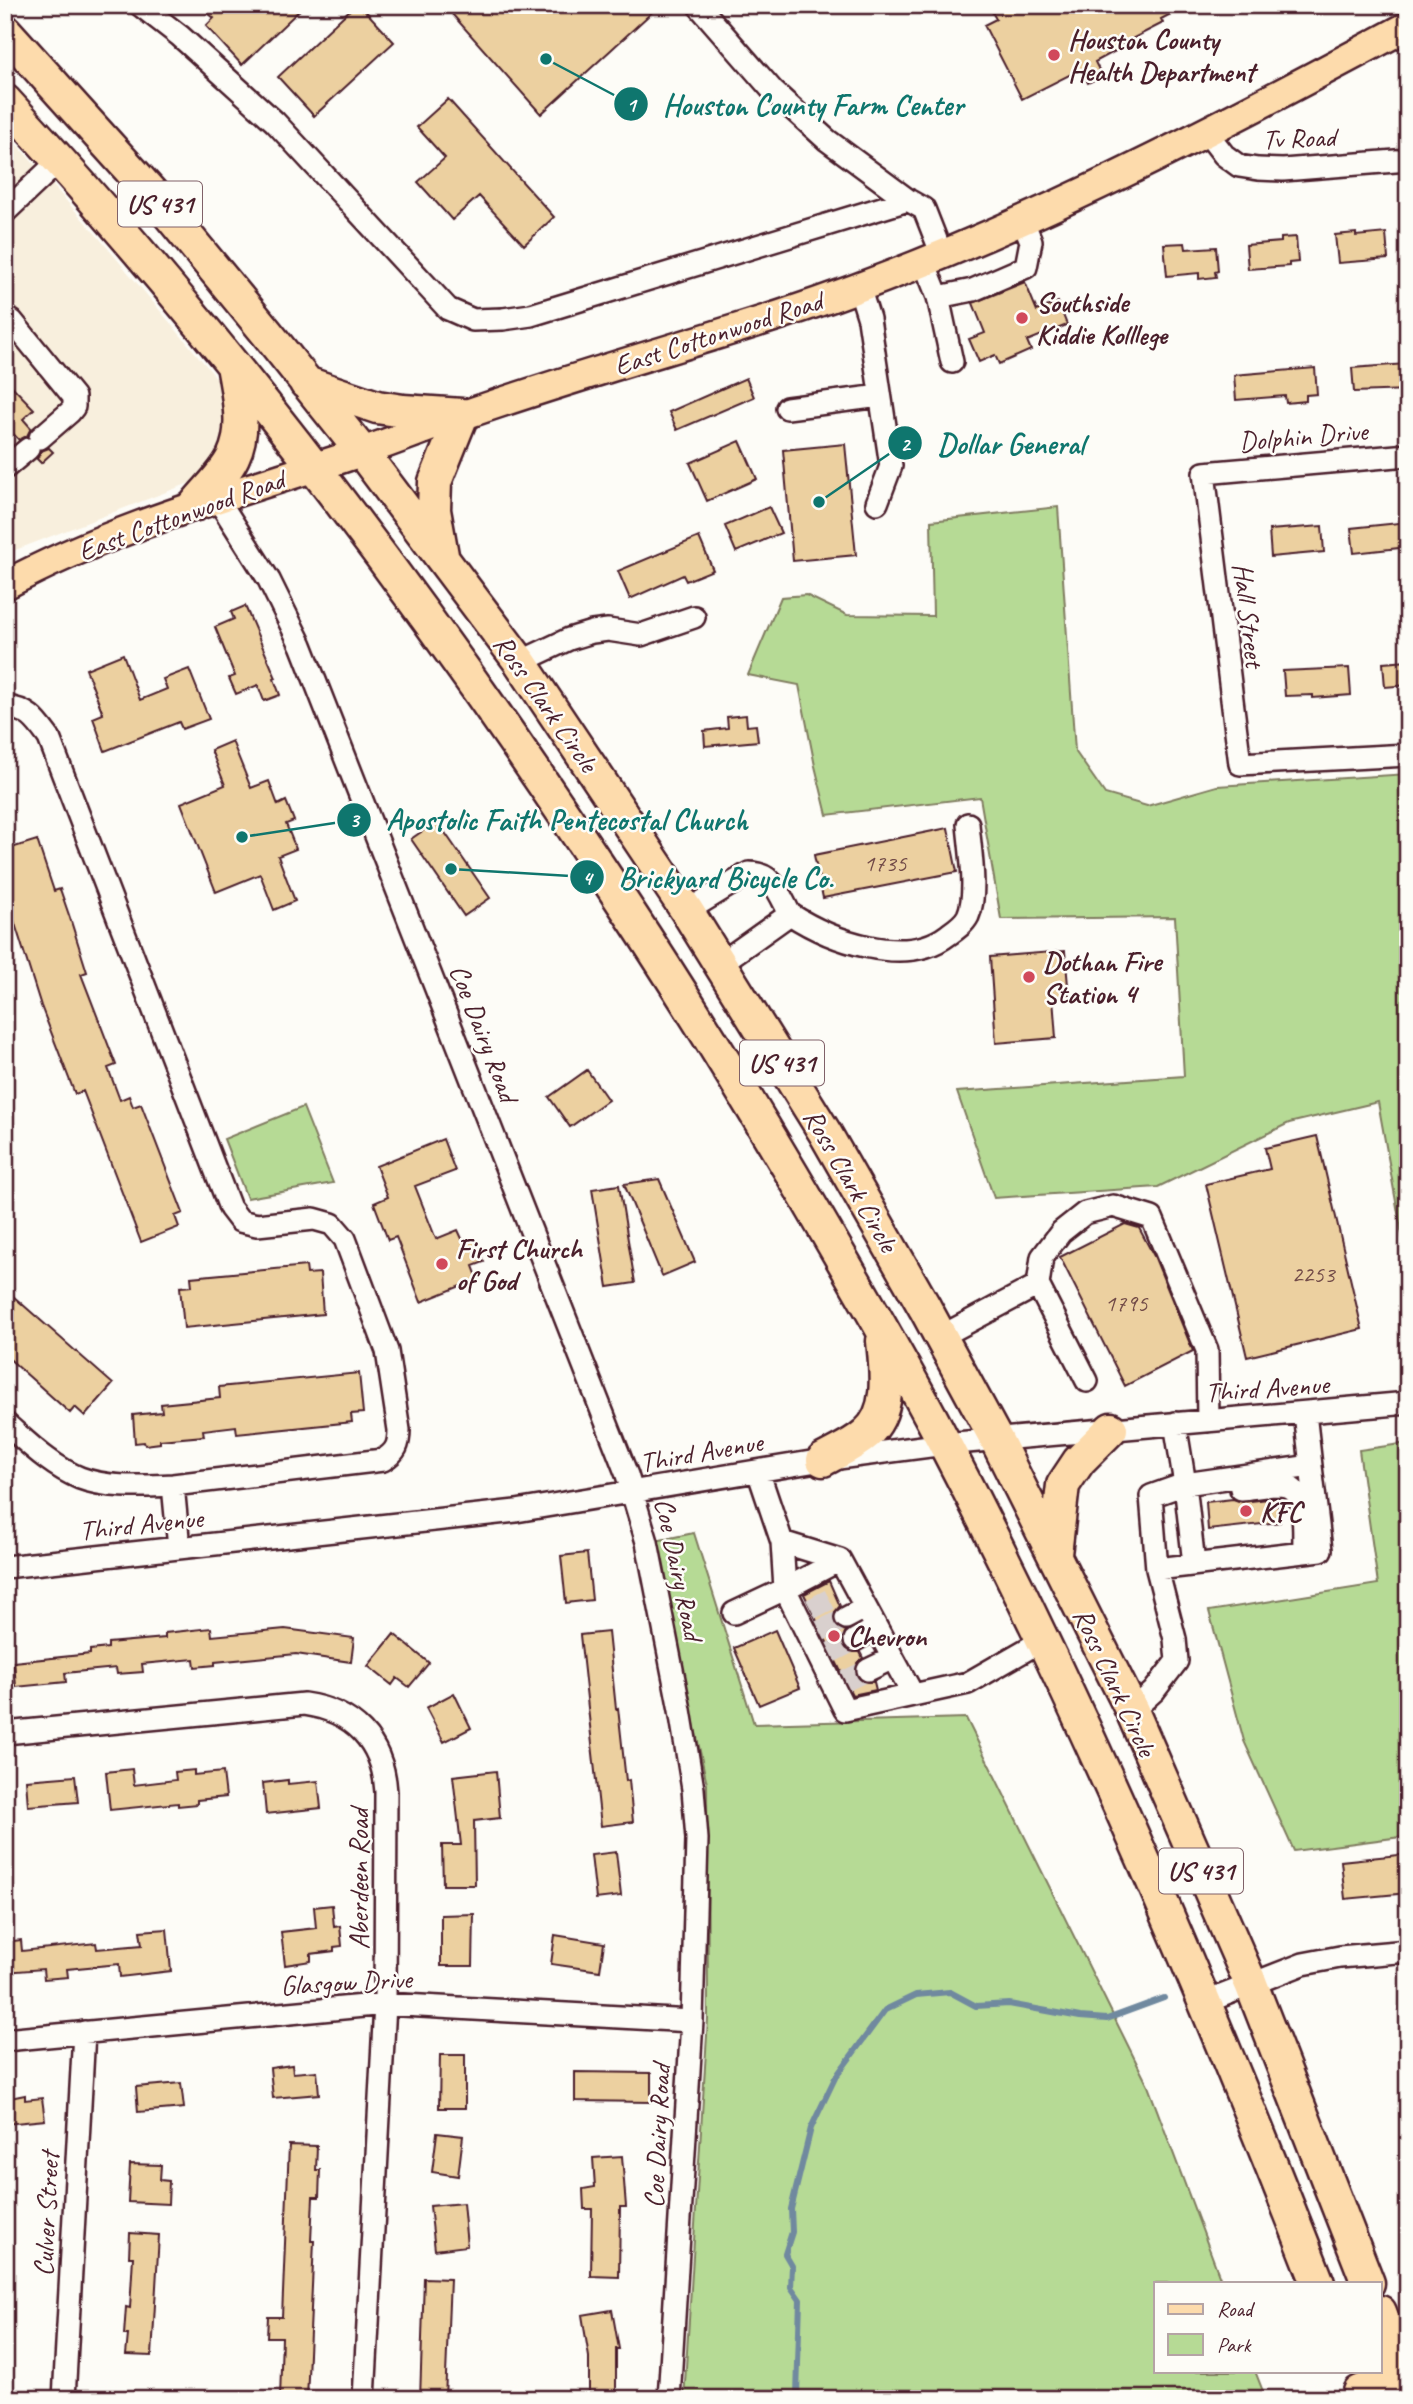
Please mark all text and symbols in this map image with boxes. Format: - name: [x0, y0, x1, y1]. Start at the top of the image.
- place label: Houston County Health Department: [1068, 22, 1259, 89]
- marker: Houston County Health Department: [1046, 47, 1062, 63]
- callout: Houston County Farm Center: [613, 79, 977, 130]
- text: Houston County Farm Center: [663, 86, 966, 124]
- text: 1: [626, 92, 638, 118]
- street label: Tv Road: [1262, 119, 1340, 157]
- road number: US 431: [118, 182, 202, 226]
- street label: East Cottonwood Road: [610, 282, 830, 383]
- place label: Southside Kiddie Kolllege: [1036, 285, 1170, 352]
- marker: Southside Kiddie Kolllege: [1014, 310, 1030, 326]
- street label: Dolphin Drive: [1237, 413, 1371, 459]
- callout: Dollar General: [888, 418, 1098, 469]
- text: Dollar General: [938, 425, 1090, 463]
- text: 2: [900, 431, 912, 457]
- street label: East Cottonwood Road: [73, 460, 293, 568]
- street label: Hall Street: [1225, 561, 1273, 672]
- street label: Ross Clark Circle: [486, 628, 607, 780]
- callout: Apostolic Faith Pentecostal Church: [337, 794, 763, 845]
- text: Apostolic Faith Pentecostal Church: [386, 801, 749, 839]
- text: 3: [349, 807, 361, 833]
- house number: 1735: [863, 848, 908, 878]
- callout: Brickyard Bicycle Co.: [570, 852, 848, 903]
- text: Brickyard Bicycle Co.: [618, 859, 835, 898]
- text: 4: [582, 865, 594, 891]
- place label: Dothan Fire Station 4: [1043, 944, 1164, 1011]
- street label: Coe Dairy Road: [442, 959, 528, 1110]
- marker: Dothan Fire Station 4: [1021, 969, 1037, 985]
- road number: US 431: [740, 1040, 824, 1086]
- street label: Ross Clark Circle: [796, 1102, 907, 1260]
- place label: First Church of God: [456, 1231, 584, 1298]
- marker: First Church of God: [434, 1256, 450, 1272]
- house number: 2253: [1291, 1259, 1337, 1289]
- house number: 1795: [1104, 1288, 1149, 1318]
- street label: Third Avenue: [1204, 1366, 1332, 1410]
- street label: Third Avenue: [637, 1424, 767, 1480]
- place label: KFC: [1260, 1494, 1306, 1529]
- street label: Coe Dairy Road: [647, 1495, 712, 1647]
- street label: Third Avenue: [78, 1500, 206, 1548]
- marker: KFC: [1238, 1503, 1254, 1519]
- street label: Ross Clark Circle: [1065, 1602, 1165, 1763]
- place label: Chevron: [848, 1619, 927, 1654]
- marker: Chevron: [826, 1628, 842, 1644]
- street label: Aberdeen Road: [341, 1805, 376, 1949]
- road number: US 431: [1159, 1848, 1243, 1894]
- street label: Glasgow Drive: [279, 1961, 414, 2003]
- street label: Coe Dairy Road: [636, 2059, 678, 2209]
- street label: Culver Street: [25, 2147, 67, 2277]
- legend: [1154, 2282, 1382, 2372]
- text: Road: [1217, 2296, 1256, 2322]
- text: Park: [1217, 2332, 1252, 2358]

